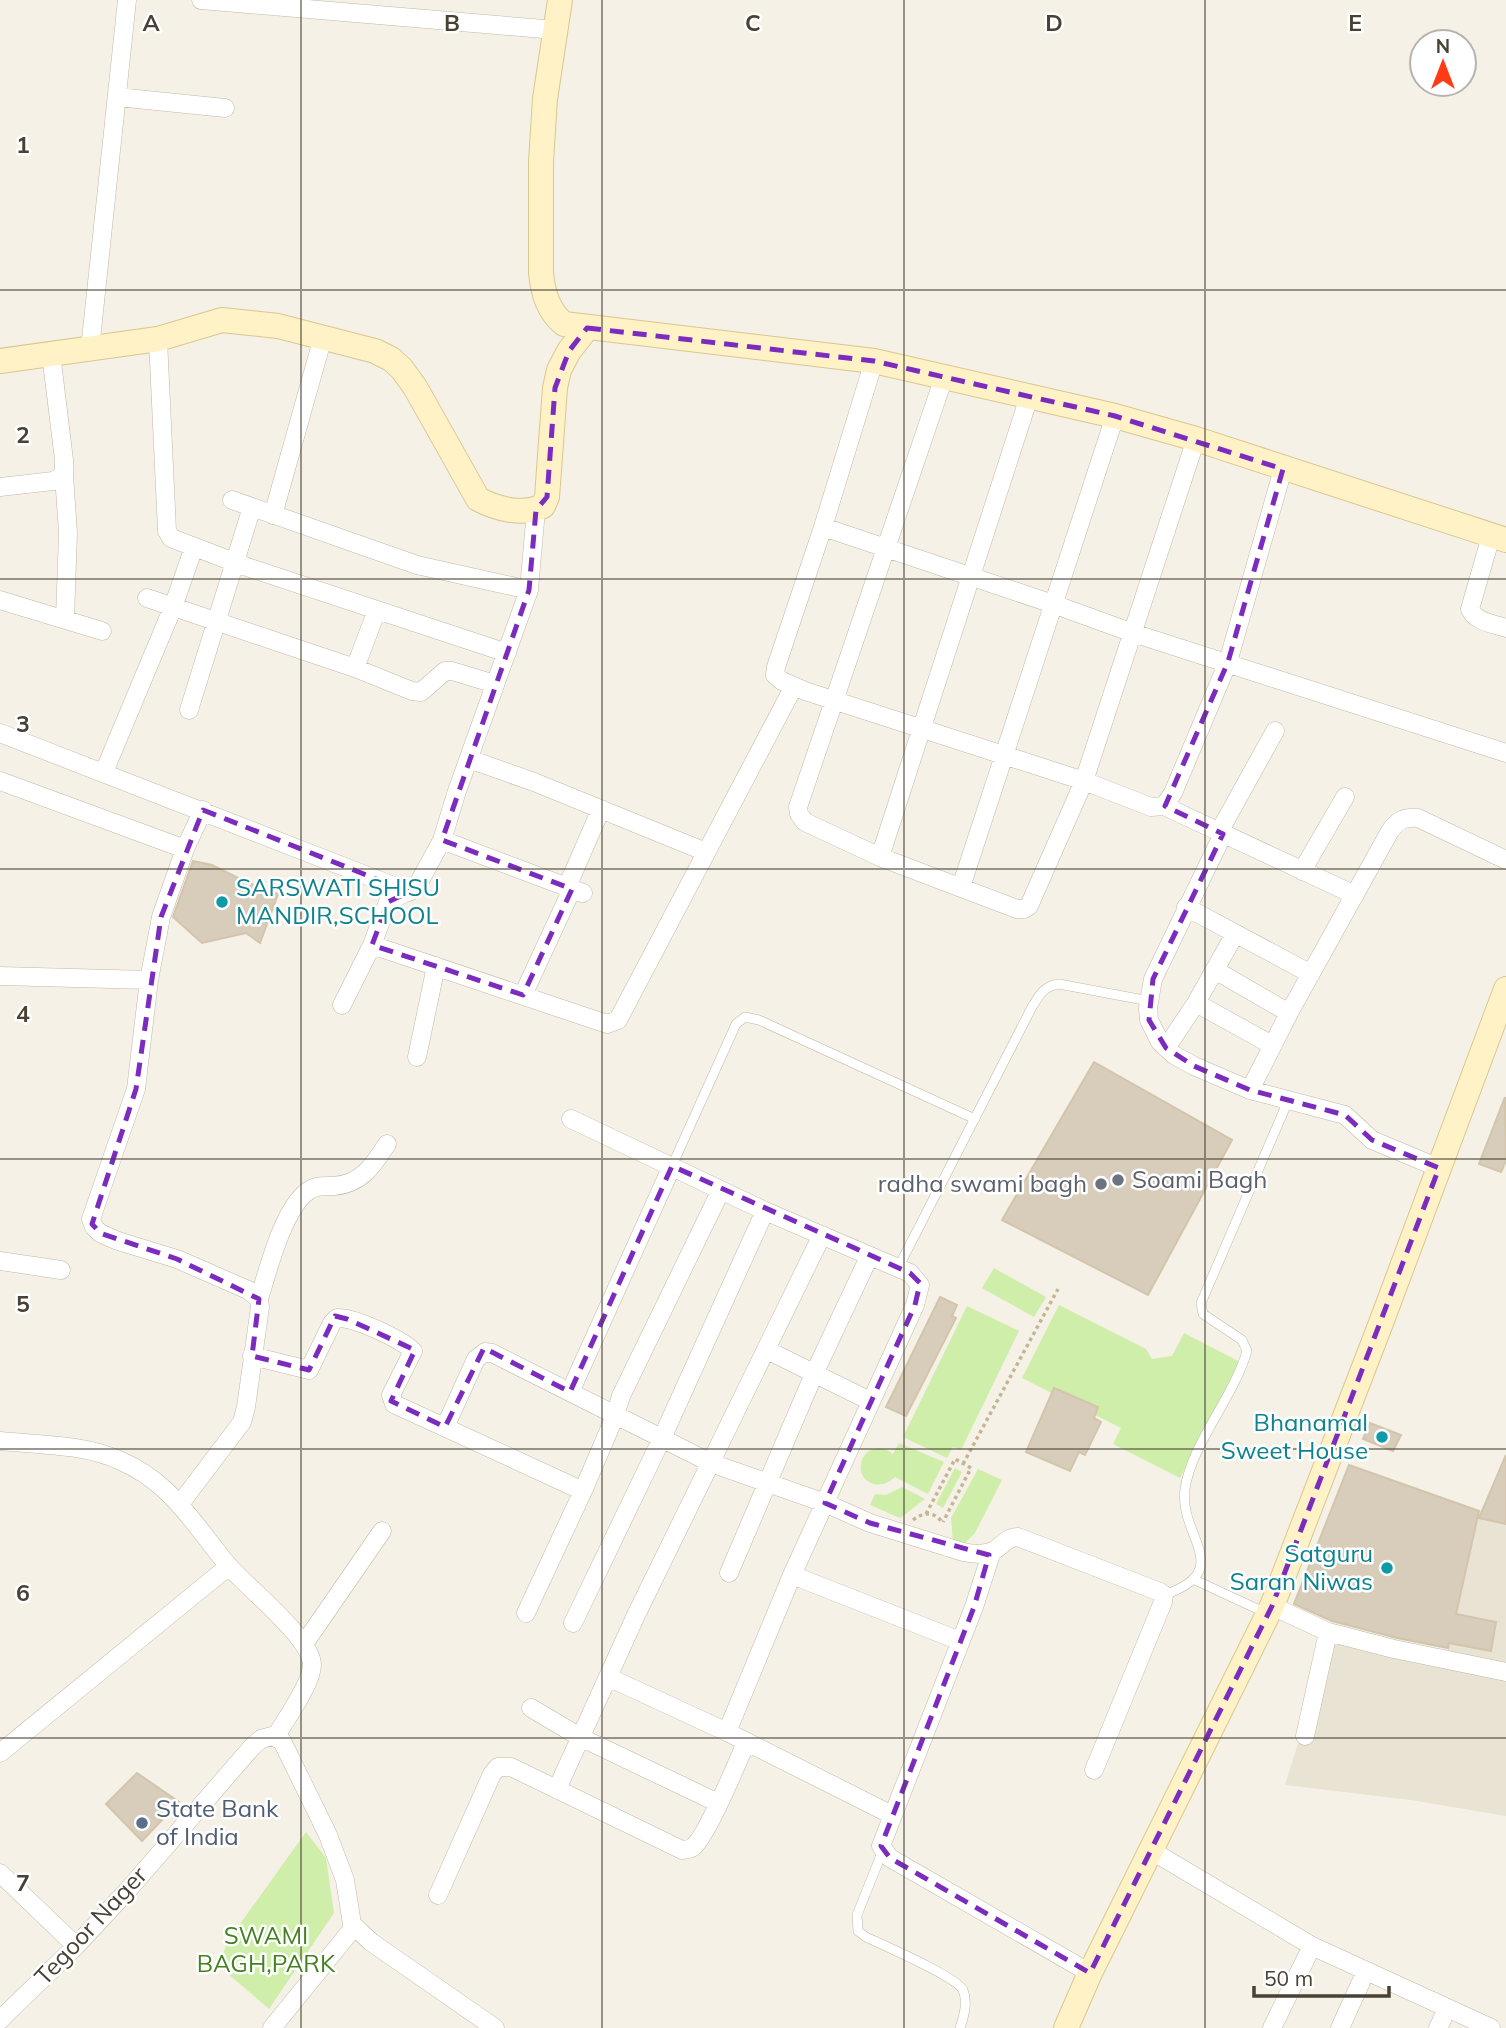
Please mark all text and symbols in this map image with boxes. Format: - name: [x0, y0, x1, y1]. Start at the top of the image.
- text: A: [142, 8, 160, 37]
- text: B: [444, 8, 460, 37]
- text: C: [745, 8, 761, 37]
- text: D: [1045, 8, 1063, 37]
- text: E: [1348, 8, 1362, 37]
- north arrow: [1408, 28, 1478, 98]
- text: N: [1436, 34, 1450, 58]
- text: 1: [16, 130, 30, 159]
- text: 2: [16, 420, 30, 449]
- text: 3: [16, 709, 30, 738]
- place label: SARSWATI SHISU MANDIR,SCHOOL: [236, 872, 440, 930]
- marker: SARSWATI SHISU MANDIR,SCHOOL: [214, 894, 230, 910]
- text: 4: [16, 999, 30, 1028]
- place label: Soami Bagh: [1132, 1164, 1267, 1194]
- place label: radha swami bagh: [878, 1168, 1087, 1198]
- marker: Soami Bagh: [1110, 1172, 1126, 1188]
- marker: radha swami bagh: [1093, 1176, 1109, 1192]
- text: 5: [16, 1289, 30, 1318]
- place label: Bhanamal Sweet House: [1221, 1407, 1368, 1465]
- marker: Bhanamal Sweet House: [1374, 1429, 1390, 1445]
- place label: Satguru Saran Niwas: [1230, 1538, 1373, 1596]
- marker: Satguru Saran Niwas: [1379, 1560, 1395, 1576]
- text: 6: [16, 1578, 30, 1607]
- place label: State Bank of India: [156, 1793, 279, 1851]
- marker: State Bank of India: [134, 1815, 150, 1831]
- street label: Tegoor Nager: [28, 1860, 153, 1991]
- text: 7: [16, 1868, 30, 1897]
- park label: SWAMI BAGH,PARK: [197, 1920, 336, 1978]
- scale bar: [1254, 1954, 1389, 1998]
- text: 50 m: [1264, 1965, 1313, 1991]

